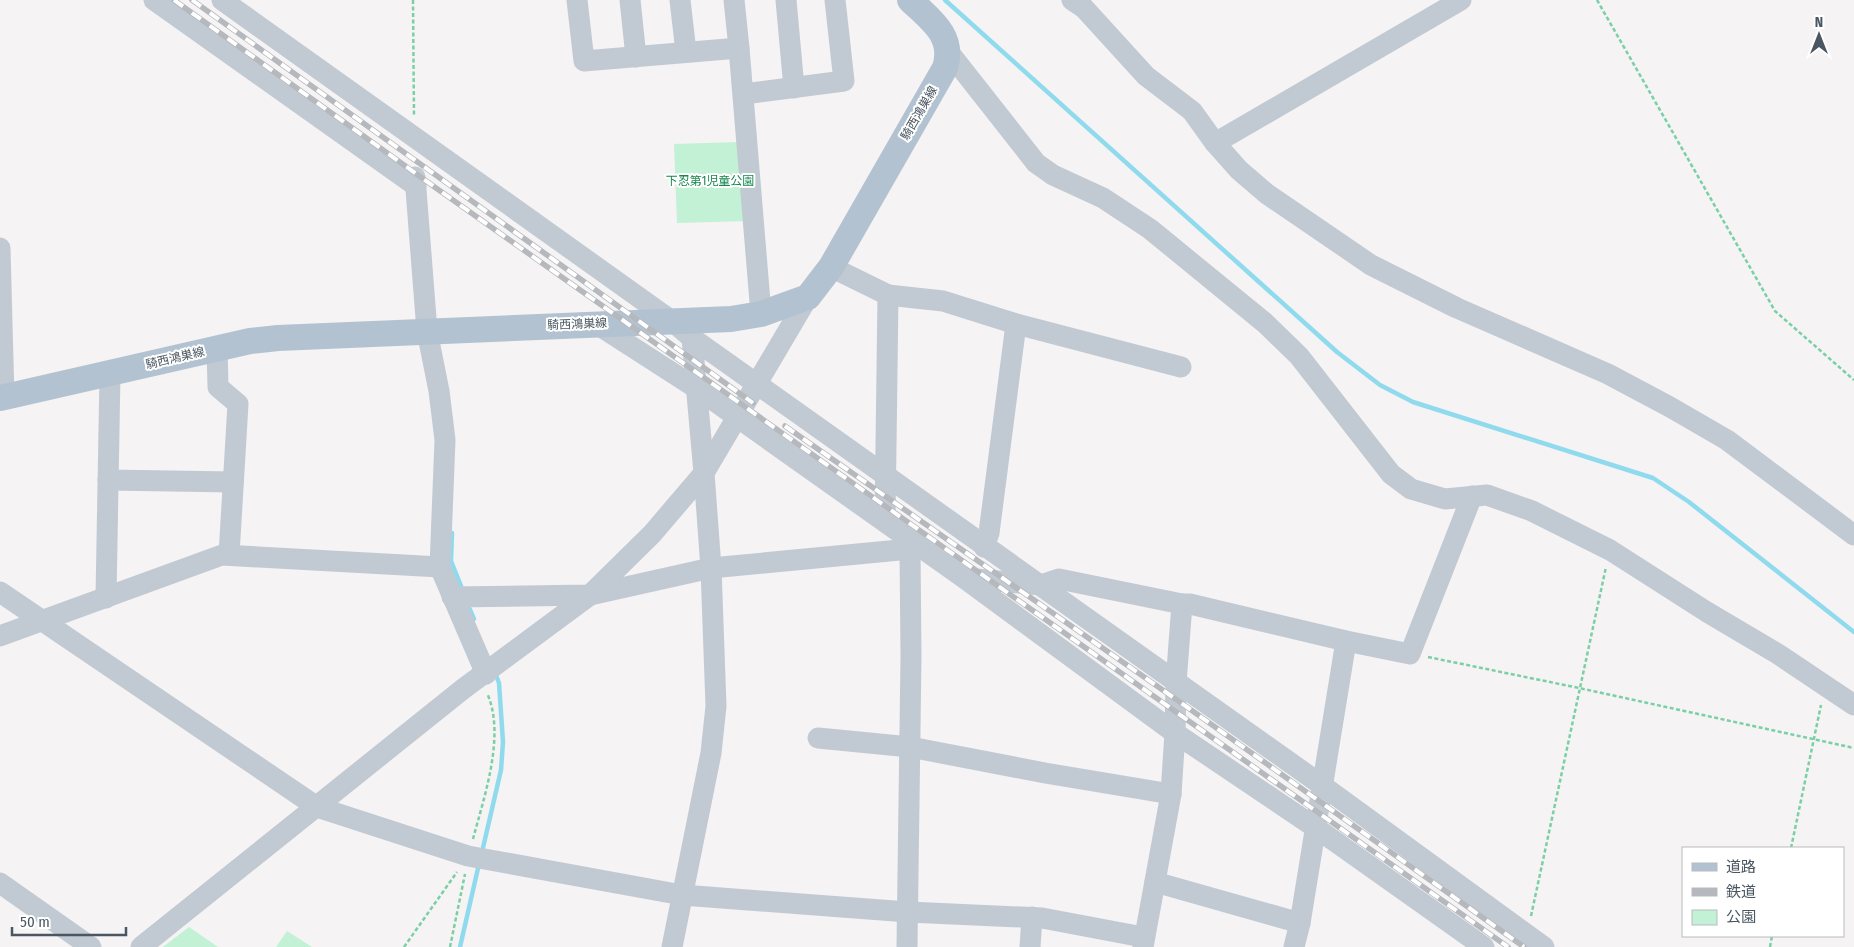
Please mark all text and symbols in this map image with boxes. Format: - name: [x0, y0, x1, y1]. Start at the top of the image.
- north arrow: [1794, 10, 1844, 60]
- text: N: [1815, 14, 1823, 31]
- street label: 騎西鴻巣線: [898, 84, 940, 142]
- park label: 下忍第1児童公園: [666, 174, 754, 188]
- street label: 騎西鴻巣線: [547, 316, 607, 332]
- street label: 騎西鴻巣線: [144, 344, 206, 372]
- legend: [1682, 847, 1844, 937]
- text: 道路: [1726, 858, 1756, 876]
- text: 鉄道: [1726, 883, 1756, 901]
- scale bar: [12, 904, 126, 936]
- text: 公園: [1726, 908, 1756, 926]
- text: 50 m: [20, 913, 50, 931]

